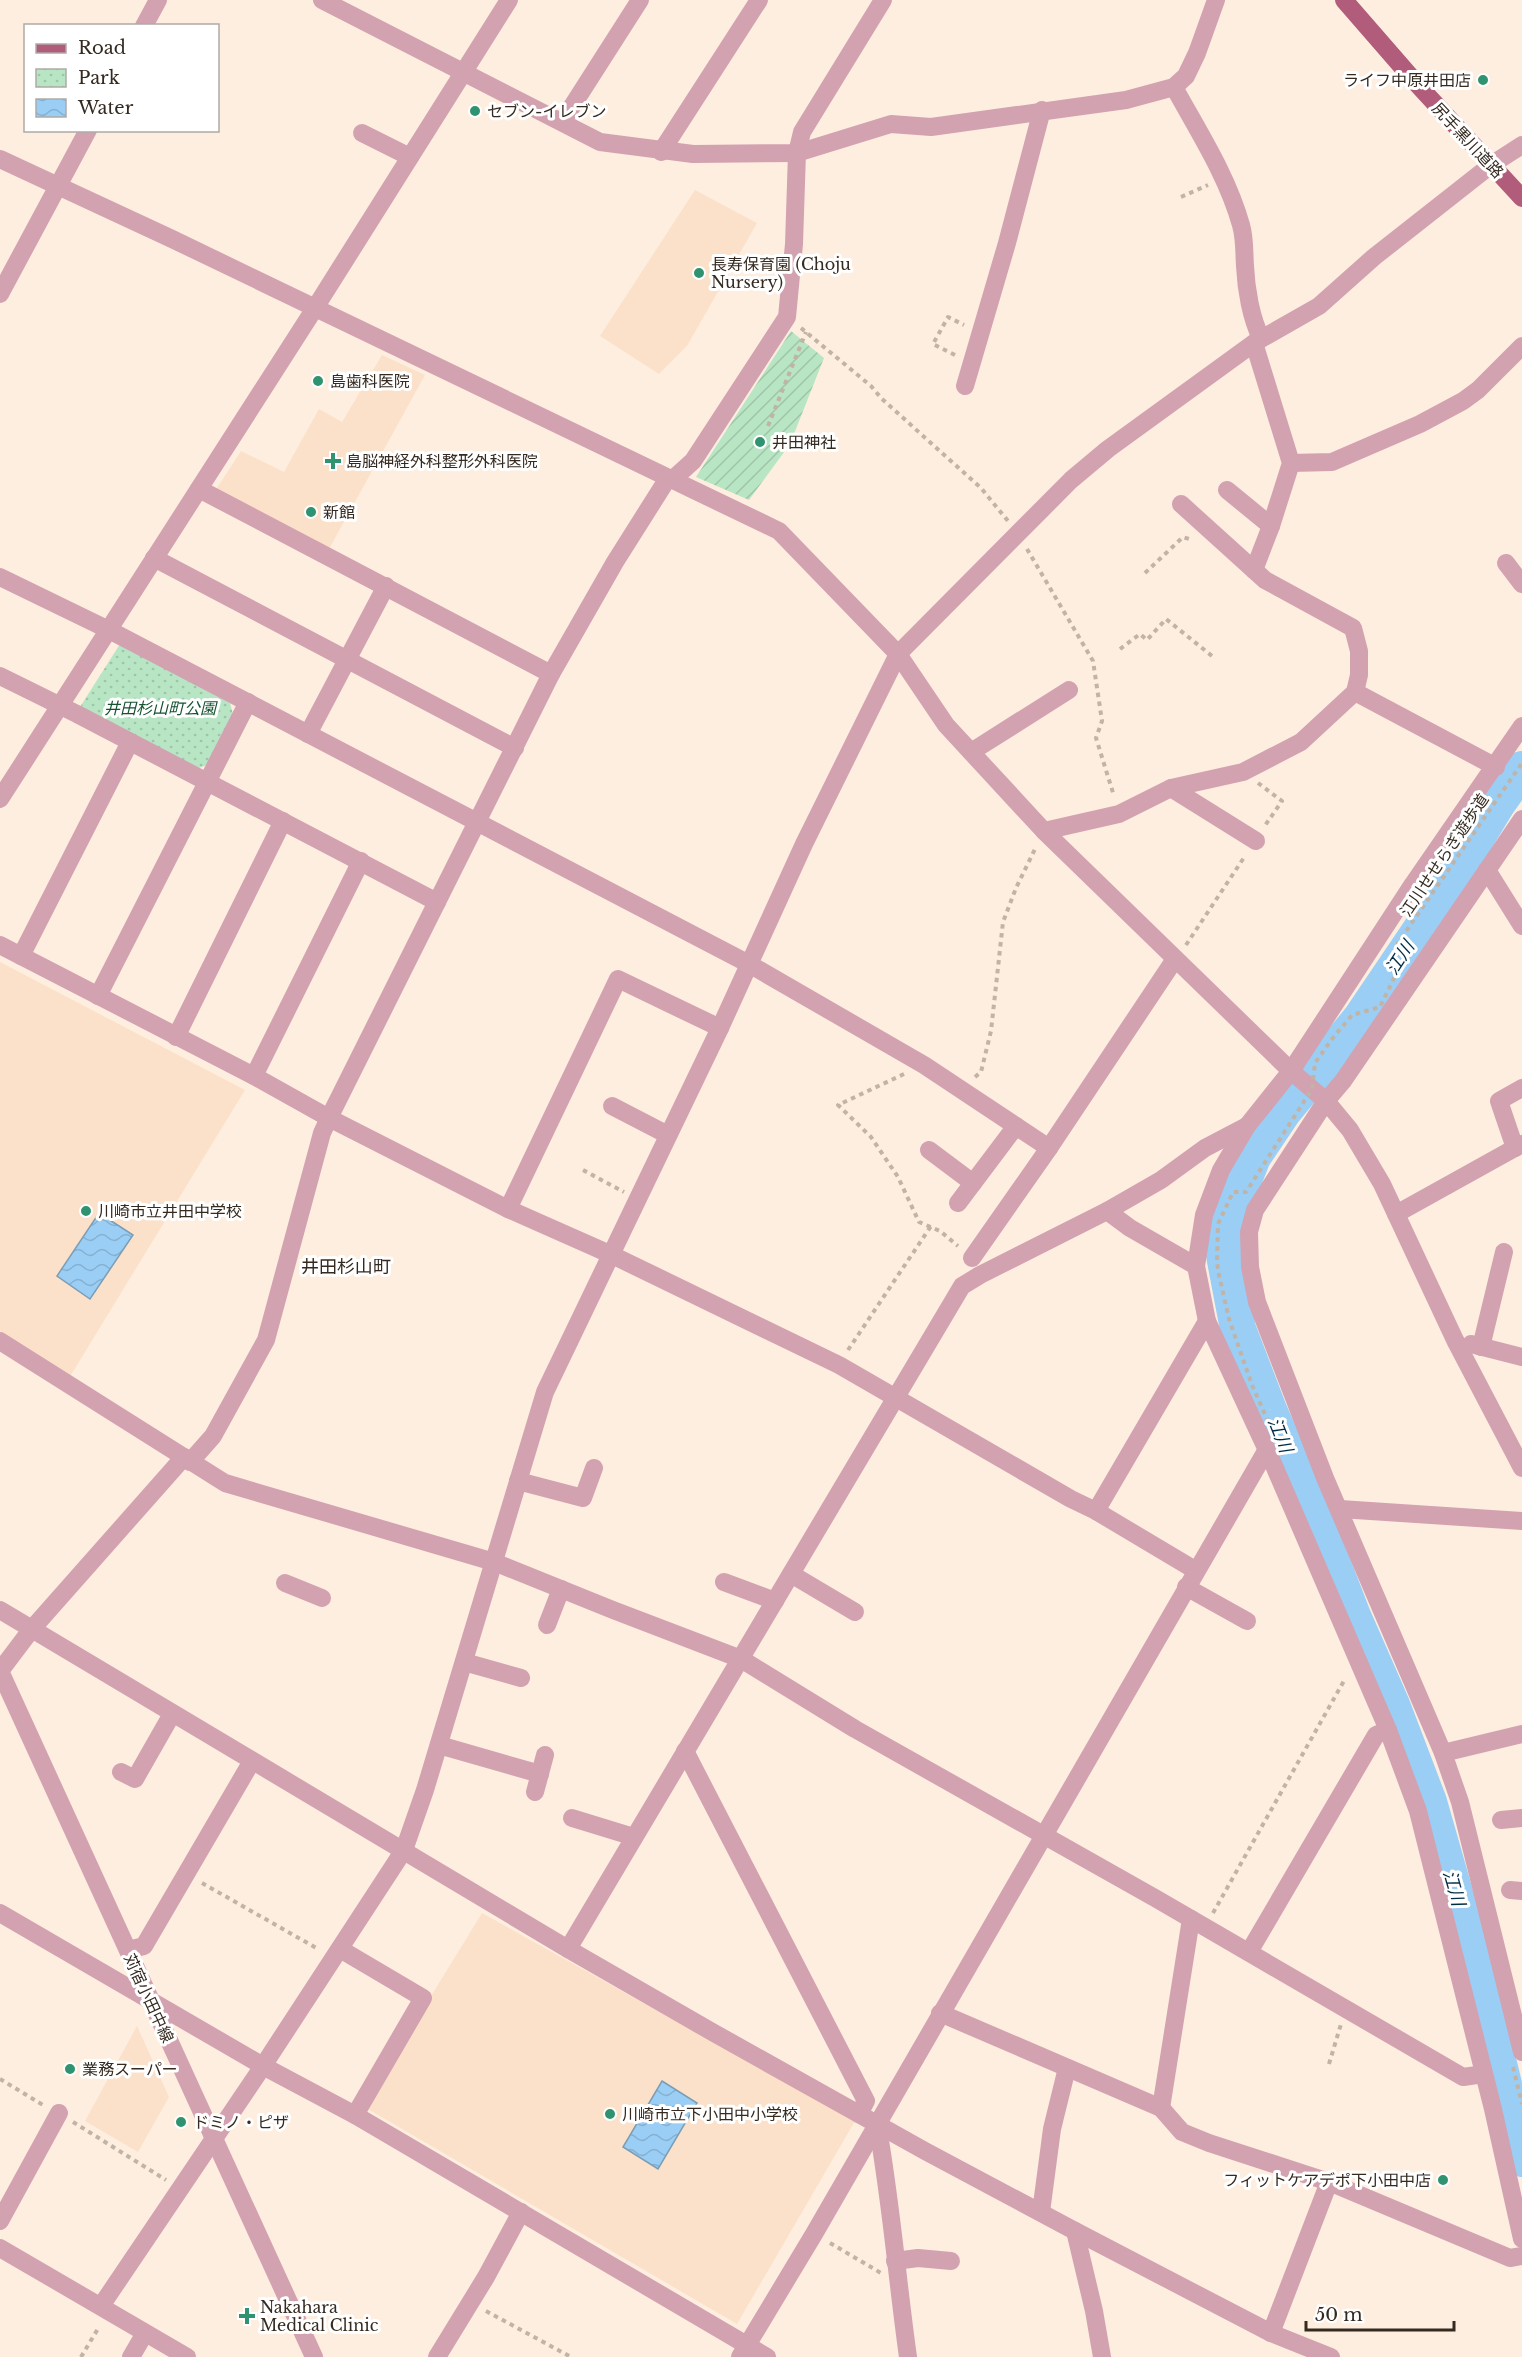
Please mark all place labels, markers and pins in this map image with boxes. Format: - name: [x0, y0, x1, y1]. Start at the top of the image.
- place label: ライフ中原井田店: [1343, 70, 1471, 90]
- marker: ライフ中原井田店: [1476, 73, 1490, 87]
- place label: セブン-イレブン: [487, 101, 606, 121]
- marker: セブン-イレブン: [468, 104, 482, 118]
- place label: 長寿保育園 (Choju Nursery): [711, 254, 851, 292]
- marker: 長寿保育園 (Choju Nursery): [692, 266, 706, 280]
- place label: 島歯科医院: [330, 371, 410, 391]
- marker: 島歯科医院: [311, 374, 325, 388]
- place label: 井田神社: [772, 432, 836, 452]
- marker: 井田神社: [753, 435, 767, 449]
- place label: 島脳神経外科整形外科医院: [346, 451, 538, 471]
- marker: 島脳神経外科整形外科医院: [324, 452, 342, 470]
- place label: 新館: [323, 502, 355, 522]
- marker: 新館: [304, 505, 318, 519]
- place label: 川崎市立井田中学校: [98, 1201, 242, 1221]
- marker: 川崎市立井田中学校: [79, 1204, 93, 1218]
- place label: 業務スーパー: [82, 2059, 178, 2079]
- marker: 業務スーパー: [63, 2062, 77, 2076]
- place label: 川崎市立下小田中小学校: [622, 2104, 798, 2124]
- marker: 川崎市立下小田中小学校: [603, 2107, 617, 2121]
- place label: ドミノ・ピザ: [193, 2112, 289, 2132]
- marker: ドミノ・ピザ: [174, 2115, 188, 2129]
- place label: フィットケアデポ下小田中店: [1223, 2170, 1431, 2190]
- marker: フィットケアデポ下小田中店: [1436, 2173, 1450, 2187]
- place label: Nakahara Medical Clinic: [260, 2297, 379, 2335]
- marker: Nakahara Medical Clinic: [238, 2307, 256, 2325]

